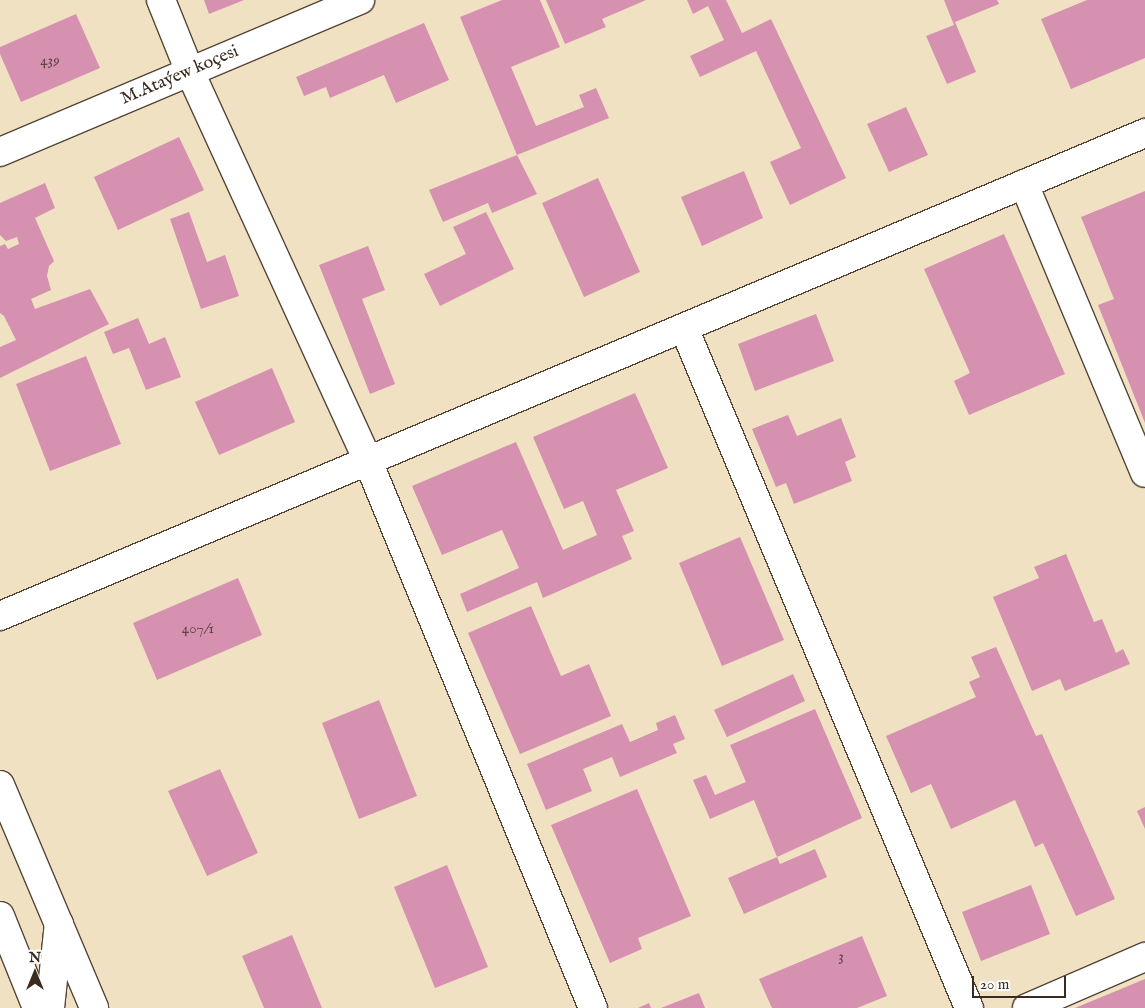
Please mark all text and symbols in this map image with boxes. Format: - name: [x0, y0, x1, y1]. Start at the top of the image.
- street label: M.Ataýew koçesi: [118, 41, 242, 111]
- house number: 439: [40, 52, 60, 70]
- house number: 407/1: [182, 620, 214, 638]
- north arrow: [10, 948, 60, 998]
- house number: 3: [838, 948, 844, 966]
- text: N: [29, 949, 41, 967]
- scale bar: [975, 966, 1069, 998]
- text: 20 m: [980, 975, 1009, 994]

